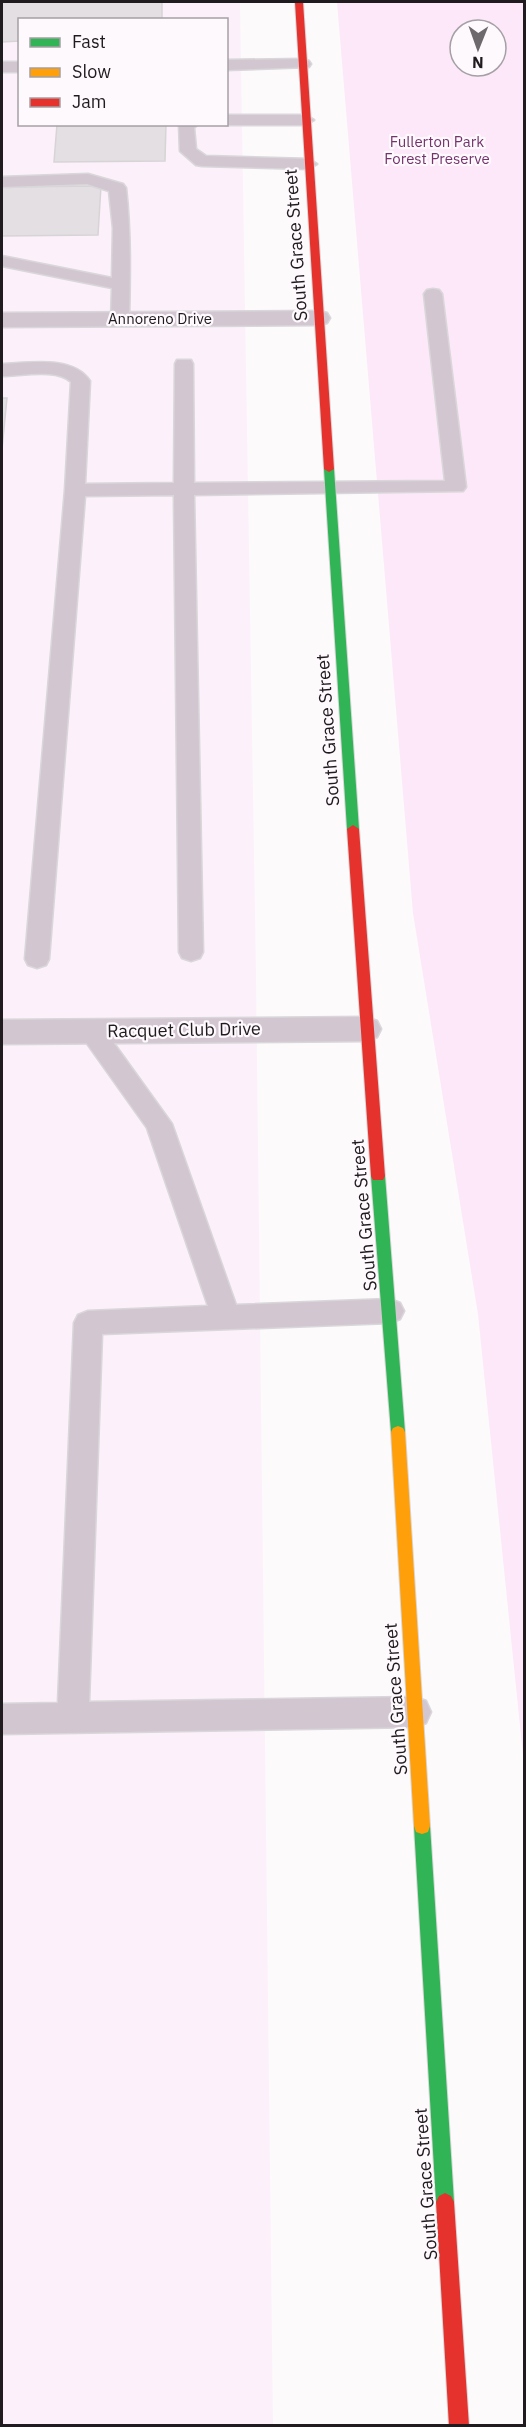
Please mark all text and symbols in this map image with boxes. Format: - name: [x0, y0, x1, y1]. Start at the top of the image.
- legend: [18, 18, 228, 126]
- north arrow: [448, 18, 508, 78]
- text: Fast: [72, 30, 106, 53]
- text: N: [472, 53, 484, 73]
- text: Slow: [72, 60, 111, 83]
- text: Jam: [72, 90, 107, 113]
- park label: Fullerton Park Forest Preserve: [384, 132, 490, 168]
- street label: South Grace Street: [279, 168, 312, 322]
- street label: Annoreno Drive: [108, 309, 212, 328]
- street label: South Grace Street: [311, 653, 344, 807]
- street label: Racquet Club Drive: [107, 1017, 261, 1042]
- street label: South Grace Street: [345, 1138, 382, 1292]
- street label: South Grace Street: [379, 1622, 412, 1776]
- street label: South Grace Street: [409, 2107, 442, 2261]

